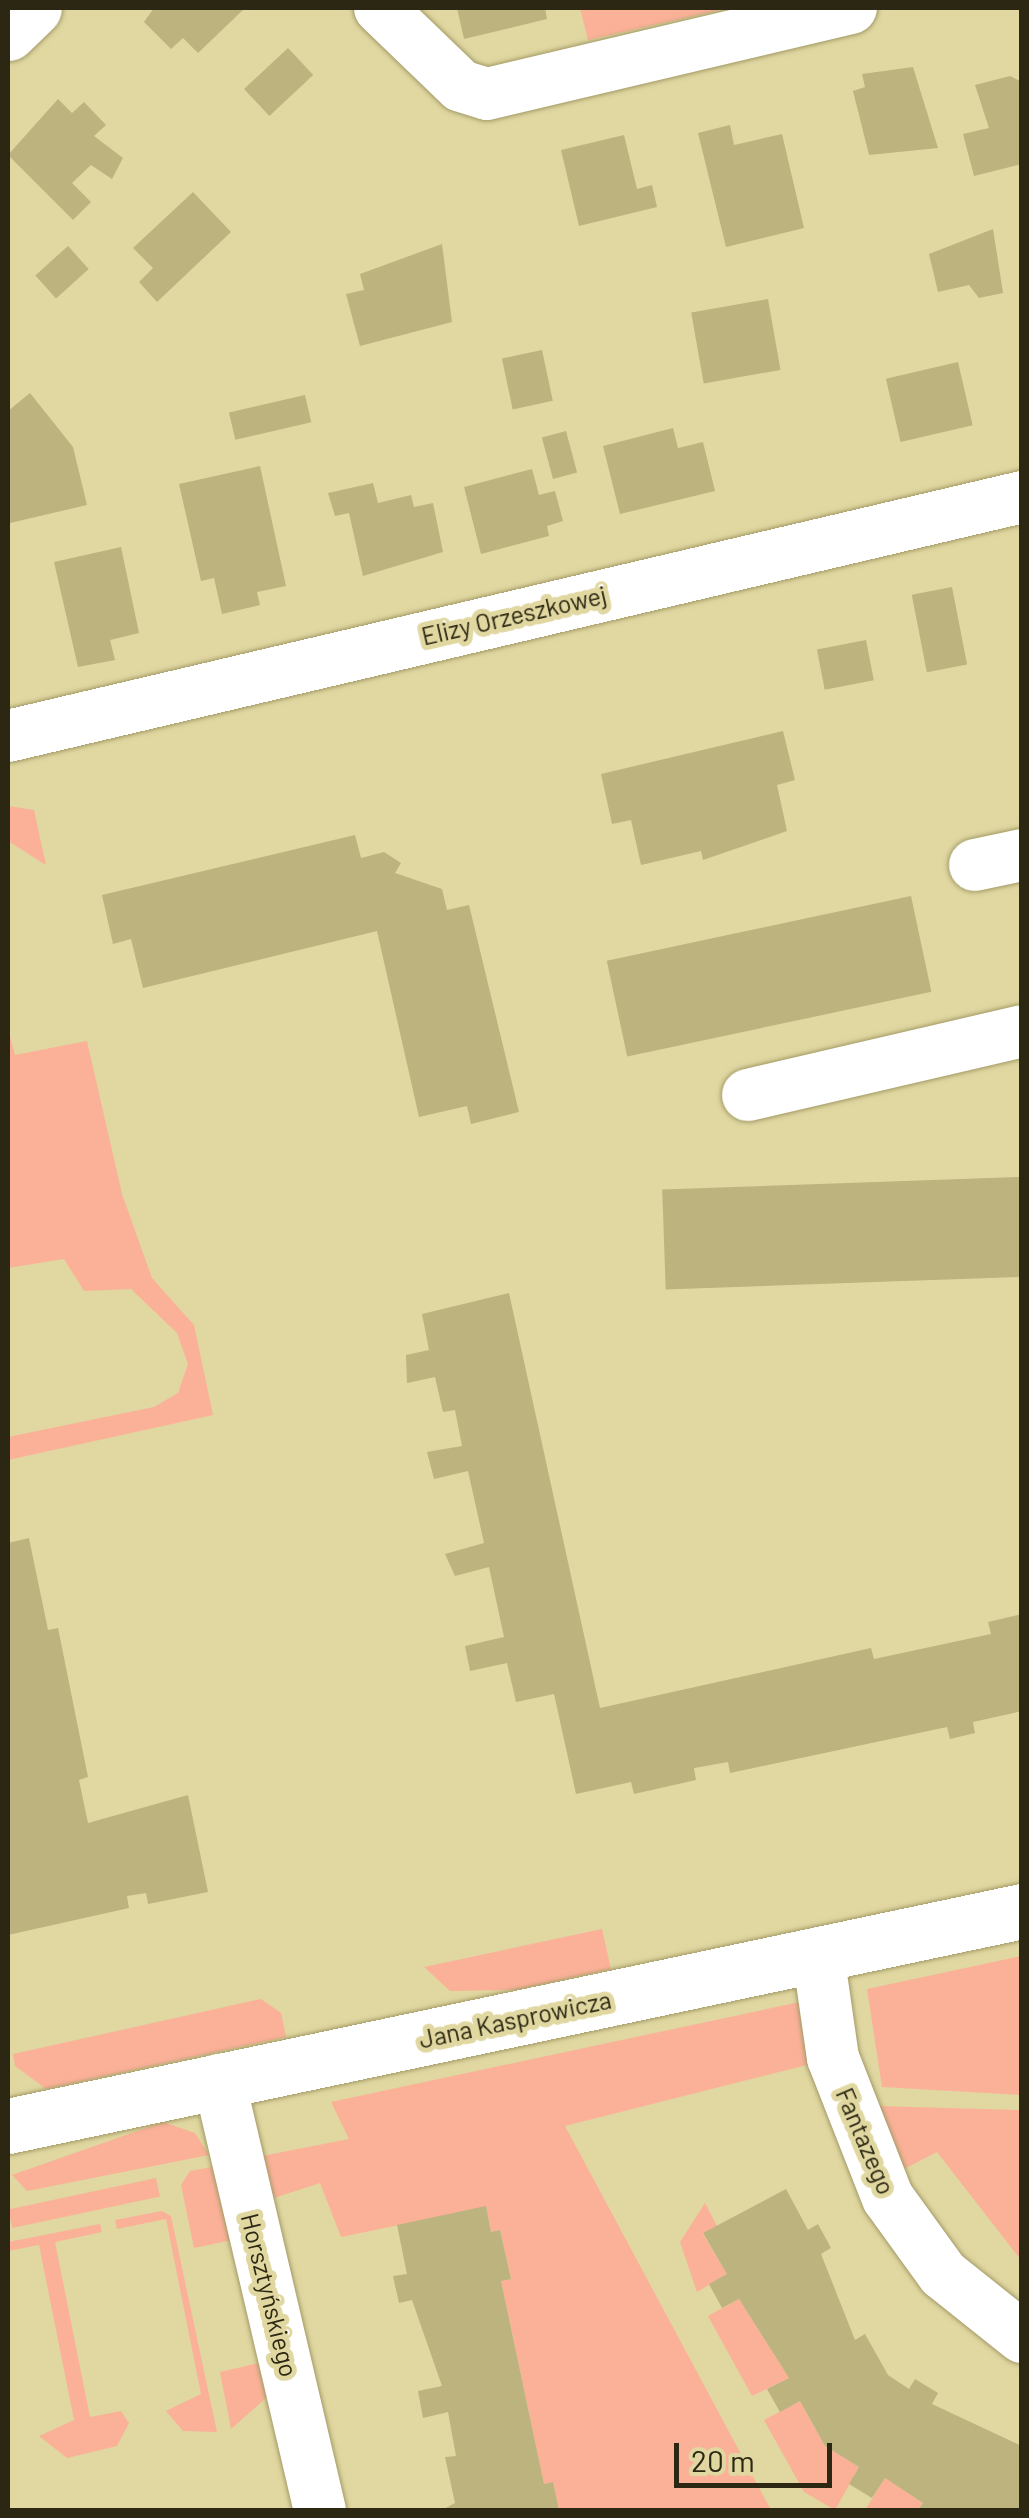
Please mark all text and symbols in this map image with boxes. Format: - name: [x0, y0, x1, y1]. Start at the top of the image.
- street label: Elizy Orzeszkowej: [418, 579, 610, 651]
- street label: Jana Kasprowicza: [416, 1984, 614, 2054]
- street label: Fantazego: [830, 2083, 902, 2199]
- street label: Horsztyńskiego: [235, 2210, 305, 2380]
- scale bar: [679, 2423, 836, 2485]
- text: 20 m: [691, 2442, 755, 2478]

